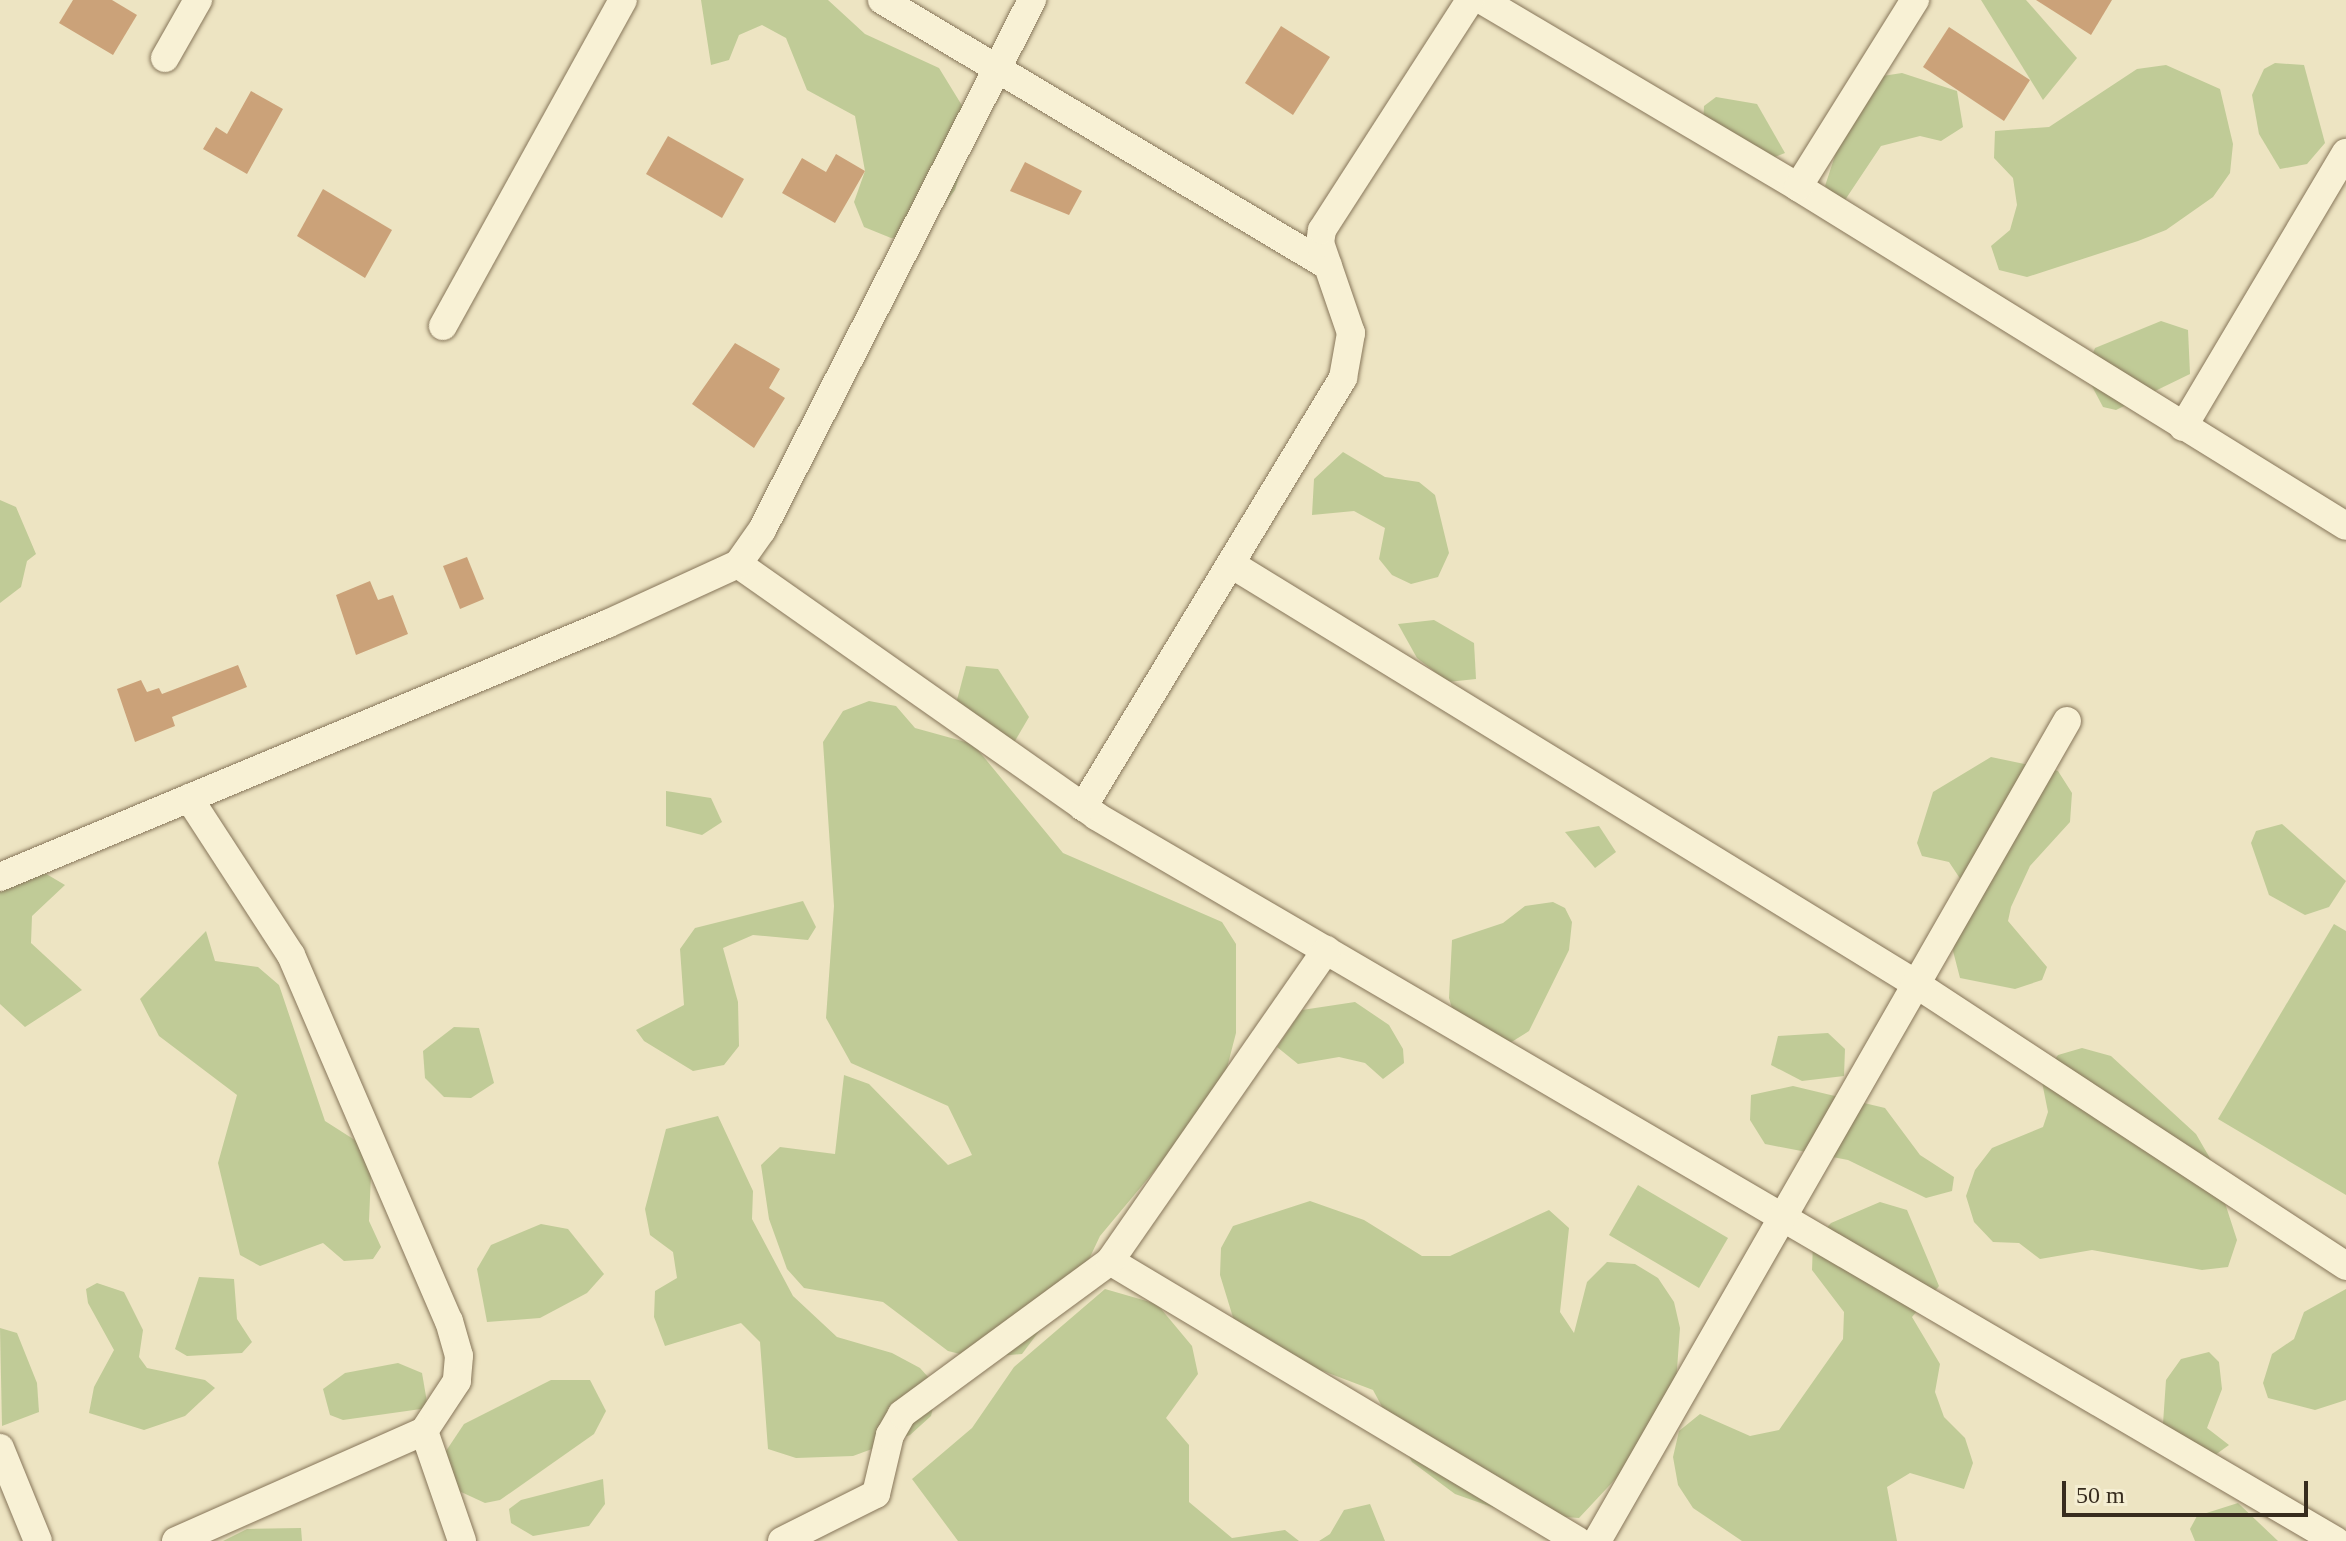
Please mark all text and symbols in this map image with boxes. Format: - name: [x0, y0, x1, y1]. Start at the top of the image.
- scale bar: [2066, 1465, 2312, 1515]
- text: 50 m: [2076, 1482, 2125, 1508]

